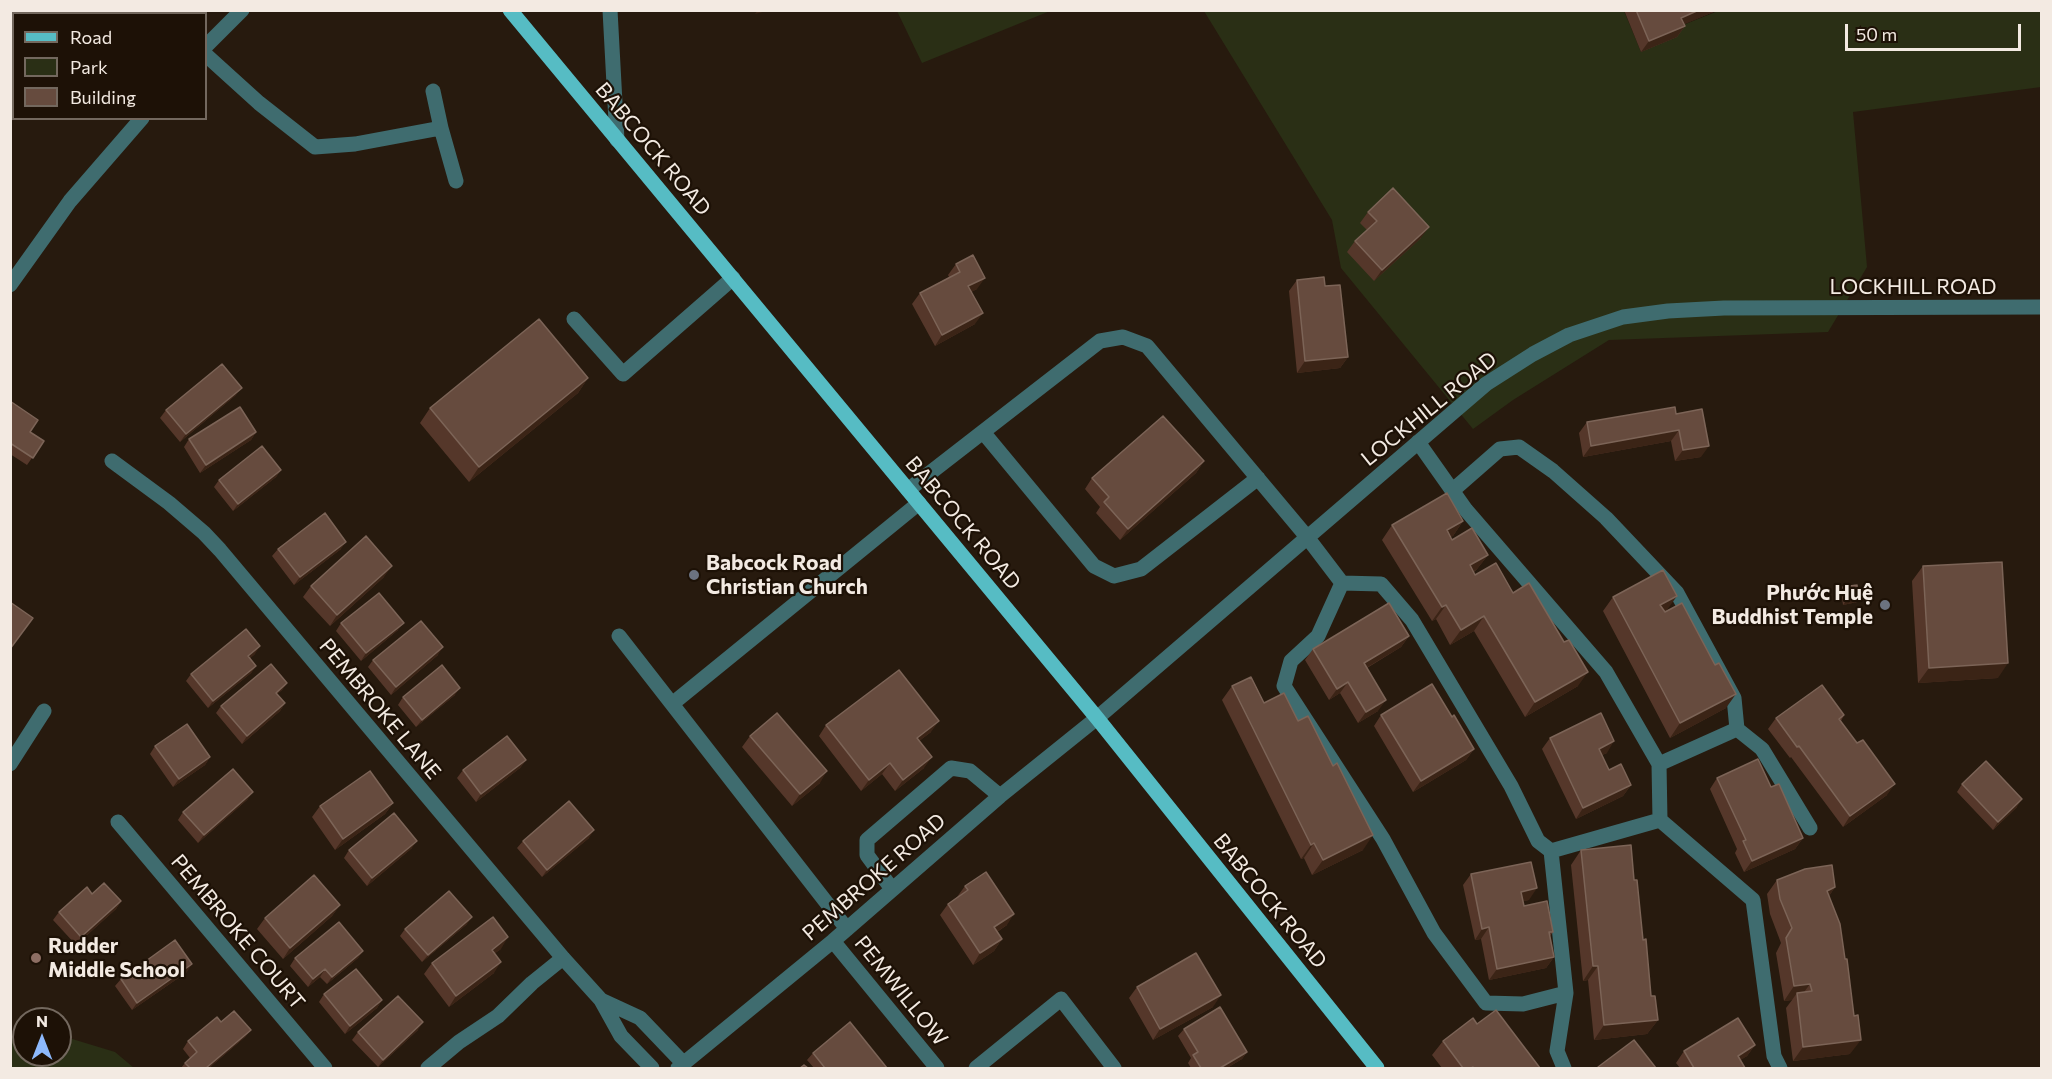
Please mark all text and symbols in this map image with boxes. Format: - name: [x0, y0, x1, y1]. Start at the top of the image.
- legend: [12, 12, 207, 120]
- scale bar: [1848, 12, 2024, 50]
- text: 50 m: [1856, 23, 1897, 45]
- text: Road: [70, 26, 112, 48]
- text: Park: [70, 56, 108, 78]
- street label: BABCOCK ROAD: [590, 77, 716, 221]
- text: Building: [70, 86, 136, 108]
- street label: LOCKHILL ROAD: [1829, 274, 1997, 300]
- street label: LOCKHILL ROAD: [1356, 347, 1502, 471]
- street label: BABCOCK ROAD: [900, 451, 1026, 595]
- place label: Babcock Road Christian Church: [706, 550, 868, 600]
- marker: Babcock Road Christian Church: [687, 568, 701, 582]
- place label: Phước Huệ Buddhist Temple: [1711, 580, 1873, 630]
- marker: Phước Huệ Buddhist Temple: [1878, 598, 1892, 612]
- street label: PEMBROKE LANE: [314, 634, 446, 784]
- street label: PEMBROKE ROAD: [797, 808, 951, 946]
- street label: BABCOCK ROAD: [1208, 829, 1332, 973]
- street label: PEMBROKE COURT: [166, 849, 310, 1015]
- street label: PEMWILLOW: [849, 931, 953, 1051]
- place label: Rudder Middle School: [48, 933, 185, 983]
- marker: Rudder Middle School: [29, 951, 43, 965]
- north arrow: [12, 1007, 72, 1067]
- text: N: [36, 1011, 48, 1030]

